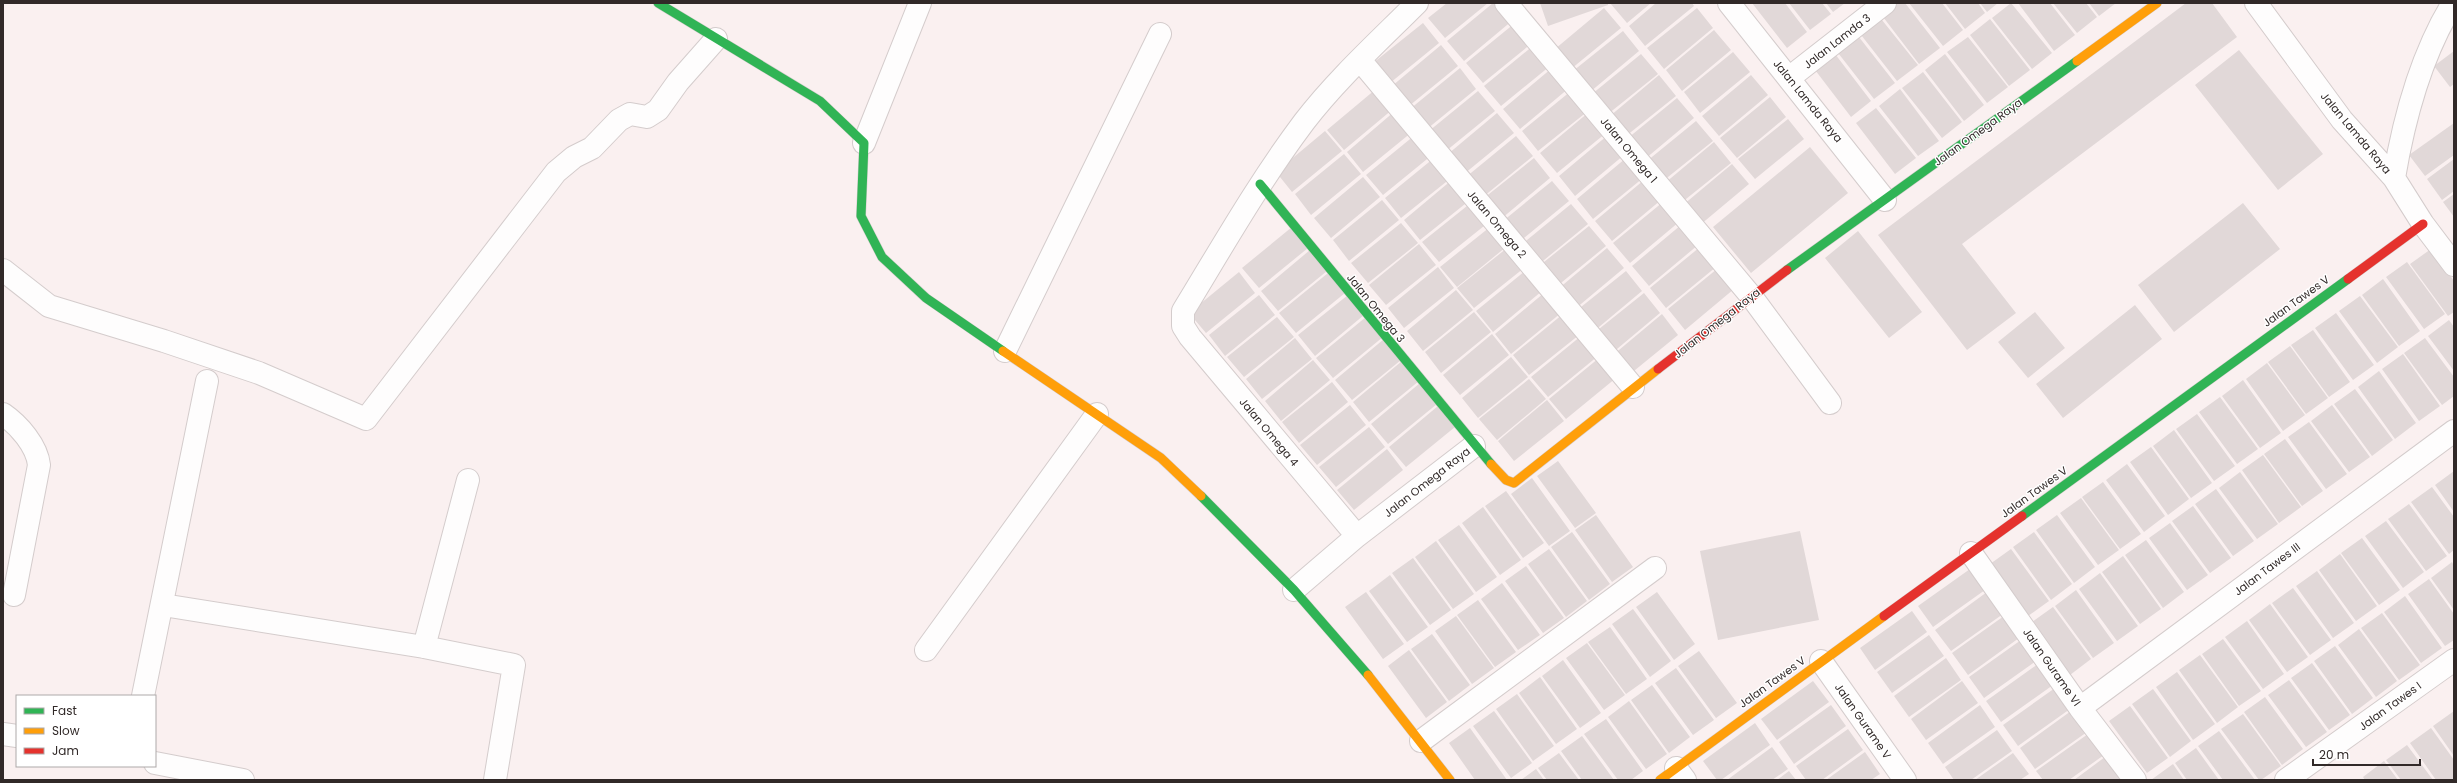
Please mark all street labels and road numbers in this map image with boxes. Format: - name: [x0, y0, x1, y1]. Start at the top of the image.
- street label: Jalan Lamda 3: [1800, 10, 1874, 72]
- street label: Jalan Lamda Raya: [1770, 56, 1846, 146]
- street label: Jalan Lamda Raya: [2317, 89, 2395, 177]
- street label: Jalan Omega Raya: [1931, 94, 2025, 170]
- street label: Jalan Omega 1: [1597, 114, 1661, 186]
- street label: Jalan Omega 2: [1464, 187, 1530, 261]
- street label: Jalan Omega 3: [1343, 270, 1409, 346]
- street label: Jalan Tawes V: [2259, 271, 2333, 331]
- street label: Jalan Omega Raya: [1670, 284, 1764, 362]
- street label: Jalan Omega 4: [1236, 394, 1302, 470]
- street label: Jalan Omega Raya: [1380, 443, 1474, 521]
- street label: Jalan Tawes V: [1997, 462, 2071, 522]
- street label: Jalan Tawes III: [2230, 539, 2304, 599]
- street label: Jalan Gurame VI: [2019, 625, 2085, 709]
- street label: Jalan Tawes V: [1735, 652, 1809, 712]
- street label: Jalan Tawes I: [2355, 678, 2425, 734]
- street label: Jalan Gurame V: [1831, 680, 1895, 763]

